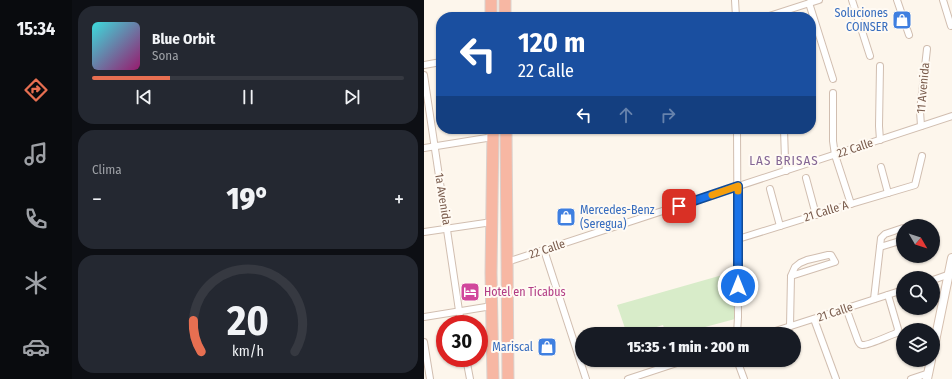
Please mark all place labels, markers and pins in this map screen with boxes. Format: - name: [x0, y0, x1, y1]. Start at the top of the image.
- place label: Soluciones COINSER: [834, 6, 888, 34]
- shop icon: Soluciones COINSER: [891, 9, 913, 31]
- pin: [662, 189, 696, 223]
- place label: Mercedes-Benz (Seregua): [580, 203, 655, 231]
- shop icon: Mercedes-Benz (Seregua): [555, 206, 577, 228]
- hotel icon: Hotel en Ticabus: [459, 281, 481, 303]
- place label: Hotel en Ticabus: [484, 285, 566, 299]
- shop icon: Mariscal: [536, 336, 558, 358]
- place label: Mariscal: [492, 340, 533, 354]

